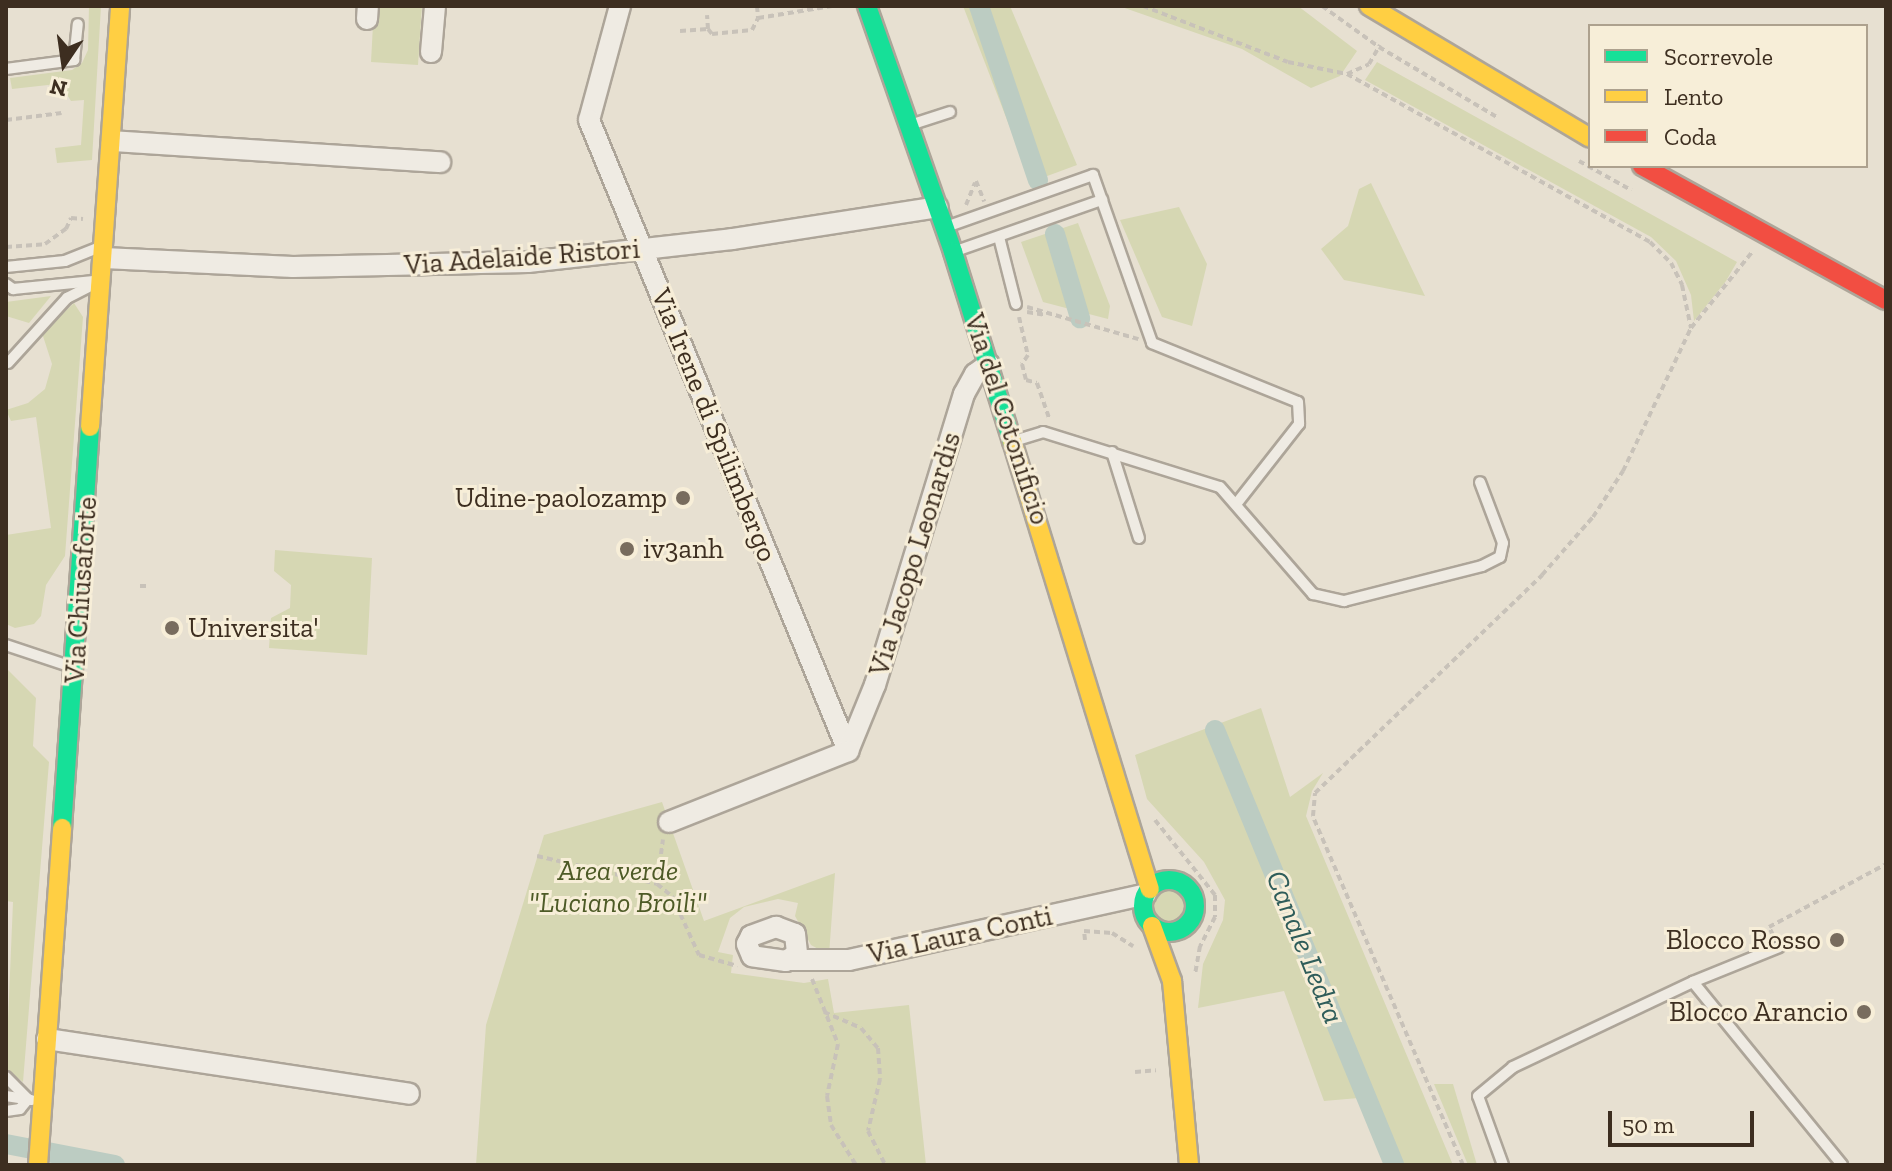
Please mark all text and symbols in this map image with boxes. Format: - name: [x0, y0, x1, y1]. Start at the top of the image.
- north arrow: [24, 24, 104, 104]
- legend: [1588, 24, 1868, 168]
- text: Scorrevole: [1664, 42, 1773, 71]
- text: N: [47, 73, 70, 103]
- text: Lento: [1664, 82, 1723, 111]
- text: Coda: [1664, 122, 1717, 151]
- street label: Via Adelaide Ristori: [403, 232, 641, 282]
- street label: Via Irene di Spilimbergo: [644, 284, 784, 566]
- street label: Via del Cotonificio: [957, 309, 1057, 529]
- street label: Via Jacopo Leonardis: [862, 428, 968, 680]
- place label: Udine-paolozamp: [455, 481, 667, 515]
- marker: Udine-paolozamp: [674, 489, 692, 507]
- street label: Via Chiusaforte: [58, 496, 104, 684]
- place label: iv3anh: [643, 532, 724, 566]
- marker: iv3anh: [618, 540, 636, 558]
- place label: Universita': [188, 611, 319, 645]
- marker: Universita': [163, 619, 181, 637]
- park label: Area verde "Luciano Broili": [529, 854, 707, 920]
- water label: Canale Ledra: [1258, 865, 1352, 1029]
- street label: Via Laura Conti: [864, 899, 1056, 971]
- place label: Blocco Rosso: [1666, 923, 1821, 957]
- marker: Blocco Rosso: [1828, 931, 1846, 949]
- place label: Blocco Arancio: [1668, 995, 1848, 1029]
- marker: Blocco Arancio: [1855, 1003, 1873, 1021]
- scale bar: [1612, 1095, 1758, 1145]
- text: 50 m: [1622, 1110, 1674, 1139]

